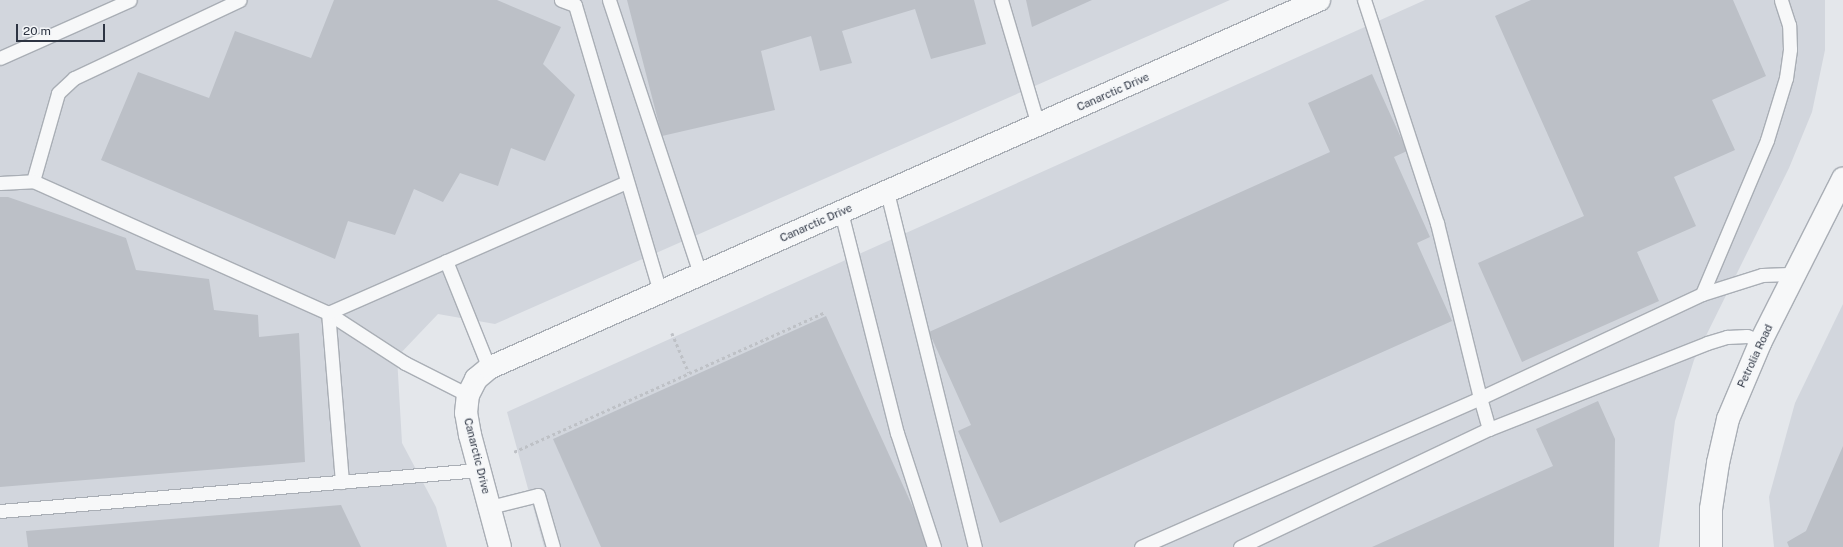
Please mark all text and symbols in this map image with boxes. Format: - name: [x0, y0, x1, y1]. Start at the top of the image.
- scale bar: [18, 16, 107, 42]
- text: 20 m: [23, 24, 51, 38]
- street label: Canarctic Drive: [1075, 70, 1151, 114]
- street label: Canarctic Drive: [778, 201, 854, 245]
- street label: Petrolia Road: [1735, 322, 1775, 390]
- street label: Canarctic Drive: [461, 417, 493, 495]

